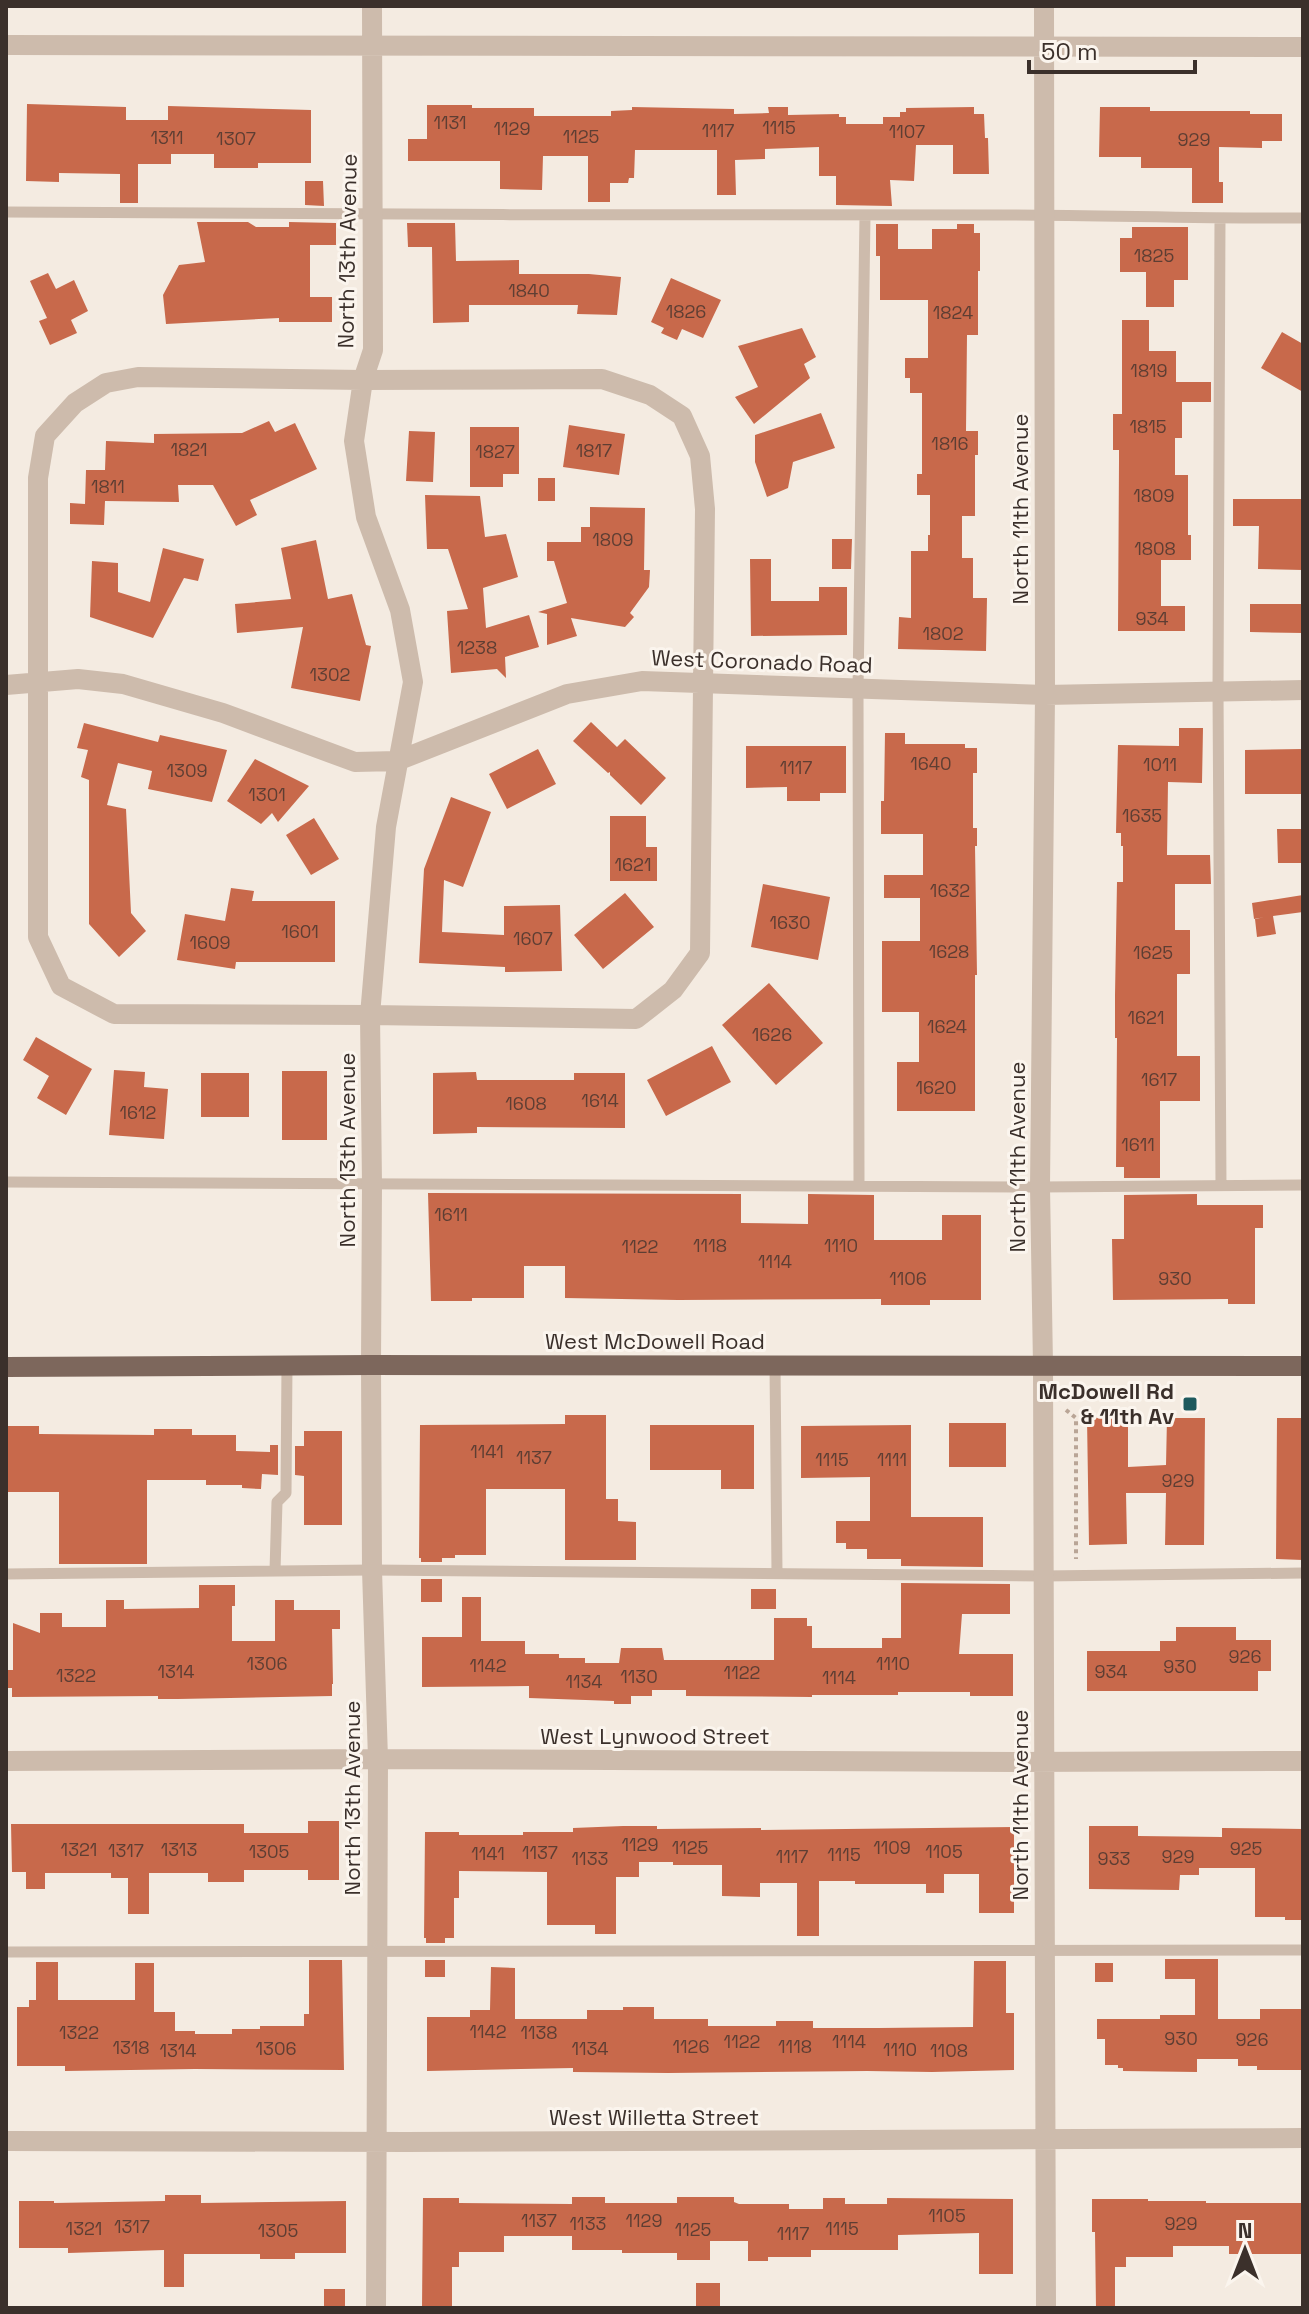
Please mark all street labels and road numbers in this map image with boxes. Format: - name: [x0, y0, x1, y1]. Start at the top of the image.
- street label: North 13th Avenue: [331, 153, 363, 349]
- street label: North 11th Avenue: [1006, 414, 1034, 604]
- street label: West Coronado Road: [651, 643, 873, 679]
- street label: North 13th Avenue: [333, 1053, 361, 1247]
- street label: North 11th Avenue: [1003, 1062, 1031, 1252]
- street label: West McDowell Road: [545, 1327, 765, 1355]
- street label: North 13th Avenue: [338, 1701, 366, 1895]
- street label: North 11th Avenue: [1006, 1710, 1034, 1900]
- street label: West Lynwood Street: [540, 1722, 770, 1750]
- street label: West Willetta Street: [549, 2103, 759, 2131]

